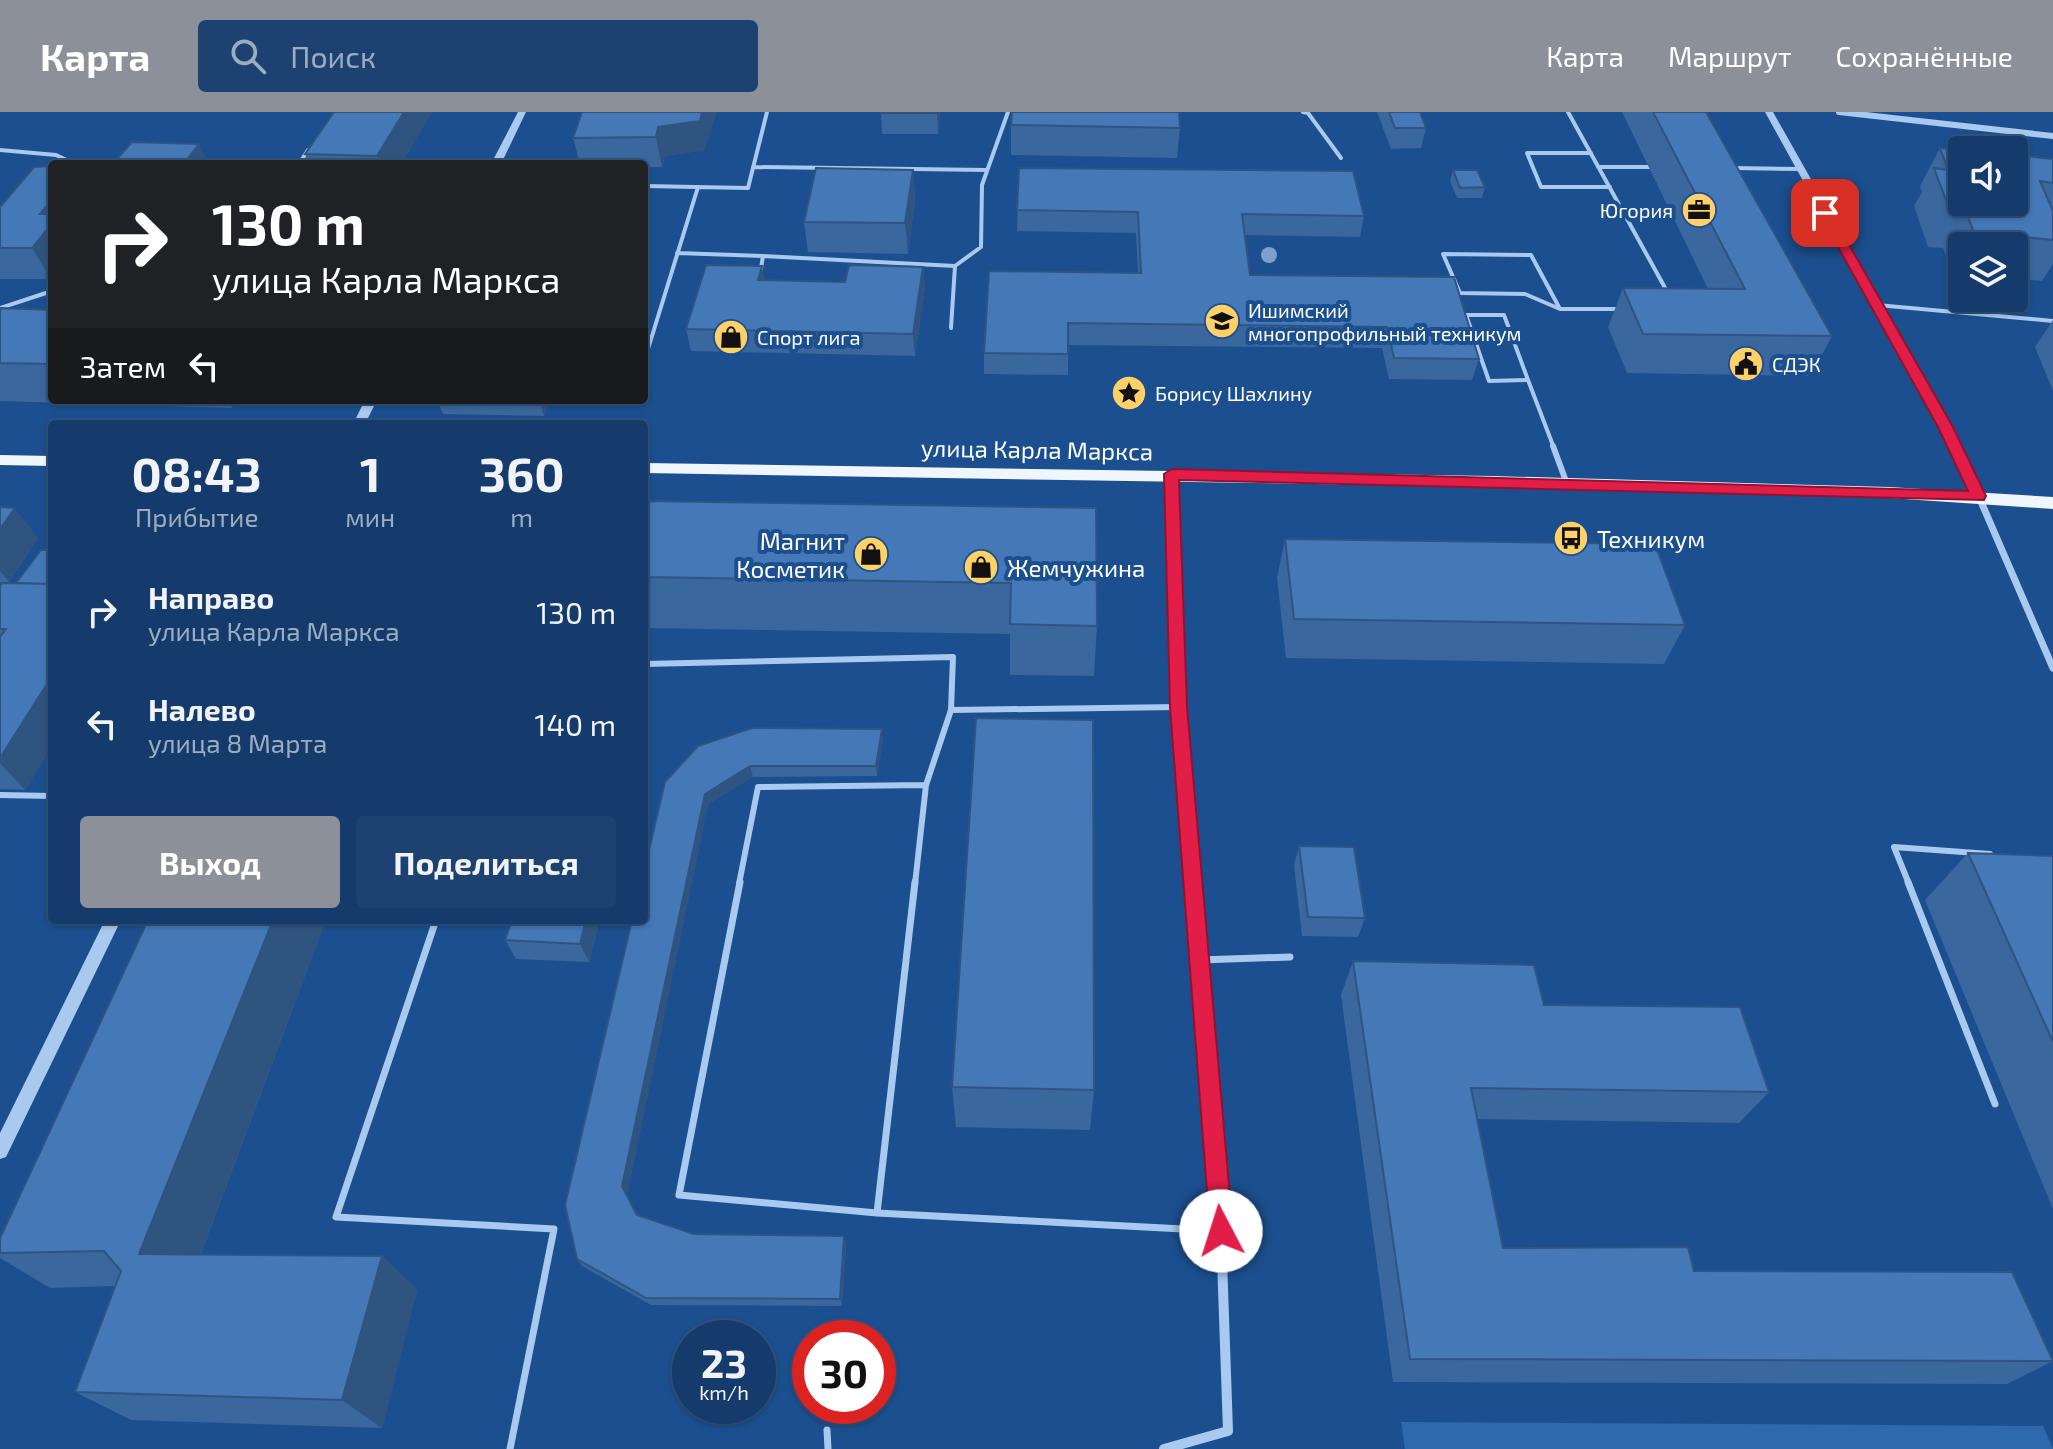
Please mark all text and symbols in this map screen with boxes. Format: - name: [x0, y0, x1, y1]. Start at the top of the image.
- search box: [198, 20, 758, 92]
- text: Карта: [40, 33, 150, 79]
- icon: search: [226, 34, 270, 78]
- text: Поиск: [290, 38, 376, 74]
- text: Карта: [1546, 39, 1624, 73]
- text: Маршрут: [1668, 39, 1792, 73]
- text: Сохранённые: [1836, 39, 2013, 73]
- map controls: [1948, 136, 2028, 312]
- button: sound: [1948, 136, 2028, 216]
- pin: [1791, 179, 1859, 247]
- text: 130 m: [212, 189, 365, 256]
- office icon: Югория: [1680, 191, 1718, 229]
- icon: arrive: [1803, 191, 1847, 235]
- icon: right: [80, 192, 184, 296]
- place label: Югория: [1600, 198, 1673, 222]
- button: layers: [1948, 232, 2028, 312]
- text: улица Карла Маркса: [212, 257, 560, 300]
- place label: Ишимский многопрофильный техникум: [1248, 298, 1521, 346]
- school or university icon: Ишимский многопрофильный техникум: [1203, 302, 1241, 340]
- shop icon: Спорт лига: [712, 318, 750, 356]
- place label: Спорт лига: [757, 325, 861, 349]
- icon: left: [182, 344, 226, 388]
- public building icon: СДЭК: [1727, 345, 1765, 383]
- text: Затем: [80, 348, 166, 384]
- place label: СДЭК: [1772, 352, 1821, 376]
- place icon: Борису Шахлину: [1110, 374, 1148, 412]
- place label: Борису Шахлину: [1155, 381, 1313, 406]
- street label: улица Карла Маркса: [921, 432, 1153, 467]
- text: 08:43: [132, 444, 262, 502]
- text: 1: [360, 444, 381, 502]
- text: 360: [479, 444, 565, 502]
- text: Прибытие: [135, 501, 258, 532]
- text: мин: [345, 501, 395, 532]
- text: m: [510, 501, 533, 532]
- bus stop icon: Техникум: [1552, 519, 1590, 557]
- place label: Техникум: [1597, 524, 1705, 554]
- place label: Магнит Косметик: [736, 526, 845, 583]
- shop icon: Магнит Косметик: [852, 535, 890, 573]
- shop icon: Жемчужина: [962, 548, 1000, 586]
- place label: Жемчужина: [1007, 553, 1145, 583]
- text: Направо: [148, 579, 274, 615]
- icon: right: [80, 590, 124, 634]
- text: 130 m: [536, 594, 616, 630]
- text: улица Карла Маркса: [148, 615, 400, 646]
- text: Налево: [148, 691, 256, 727]
- icon: left: [80, 702, 124, 746]
- text: 140 m: [535, 706, 616, 742]
- text: улица 8 Марта: [148, 727, 327, 758]
- button: Выход: [80, 816, 340, 908]
- button: Поделиться: [356, 816, 616, 908]
- position arrow: [1179, 1189, 1263, 1273]
- speed limit sign: 30: [792, 1320, 896, 1424]
- text: 23: [701, 1338, 747, 1386]
- text: km/h: [699, 1380, 749, 1404]

